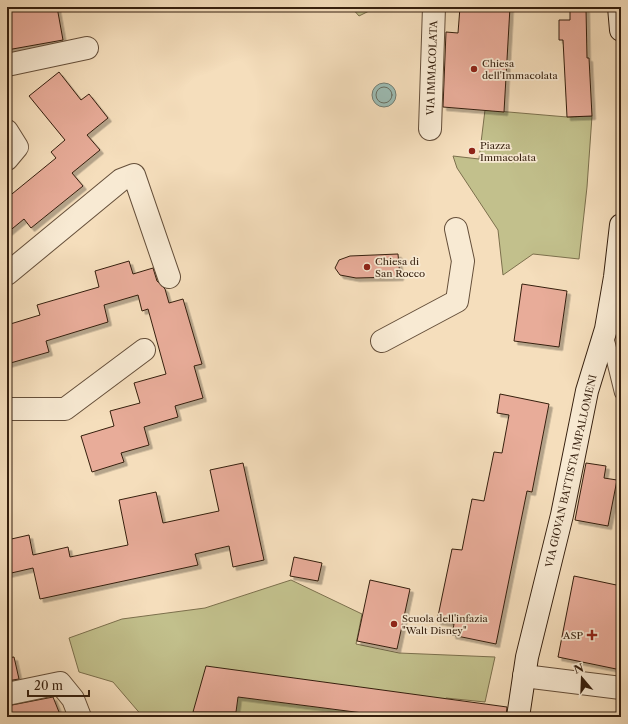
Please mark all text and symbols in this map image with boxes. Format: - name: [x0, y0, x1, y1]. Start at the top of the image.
- street label: VIA IMMACOLATA: [424, 20, 440, 117]
- place label: Chiesa dell'Immacolata: [482, 57, 559, 82]
- marker: Chiesa dell'Immacolata: [469, 64, 479, 74]
- place label: Piazza Immacolata: [480, 139, 537, 164]
- marker: Piazza Immacolata: [467, 146, 477, 156]
- place label: Chiesa di San Rocco: [375, 255, 425, 280]
- marker: Chiesa di San Rocco: [362, 262, 372, 272]
- street label: VIA GIOVAN BATTISTA IMPALLOMENI: [542, 373, 600, 570]
- place label: Scuola dell'infazia "Walt Disney": [402, 612, 488, 637]
- marker: Scuola dell'infazia "Walt Disney": [389, 619, 399, 629]
- place label: ASP: [562, 629, 583, 642]
- marker: ASP: [586, 629, 598, 641]
- north arrow: [562, 658, 602, 698]
- text: N: [572, 660, 586, 677]
- scale bar: [28, 672, 89, 698]
- text: 20 m: [34, 678, 63, 693]

